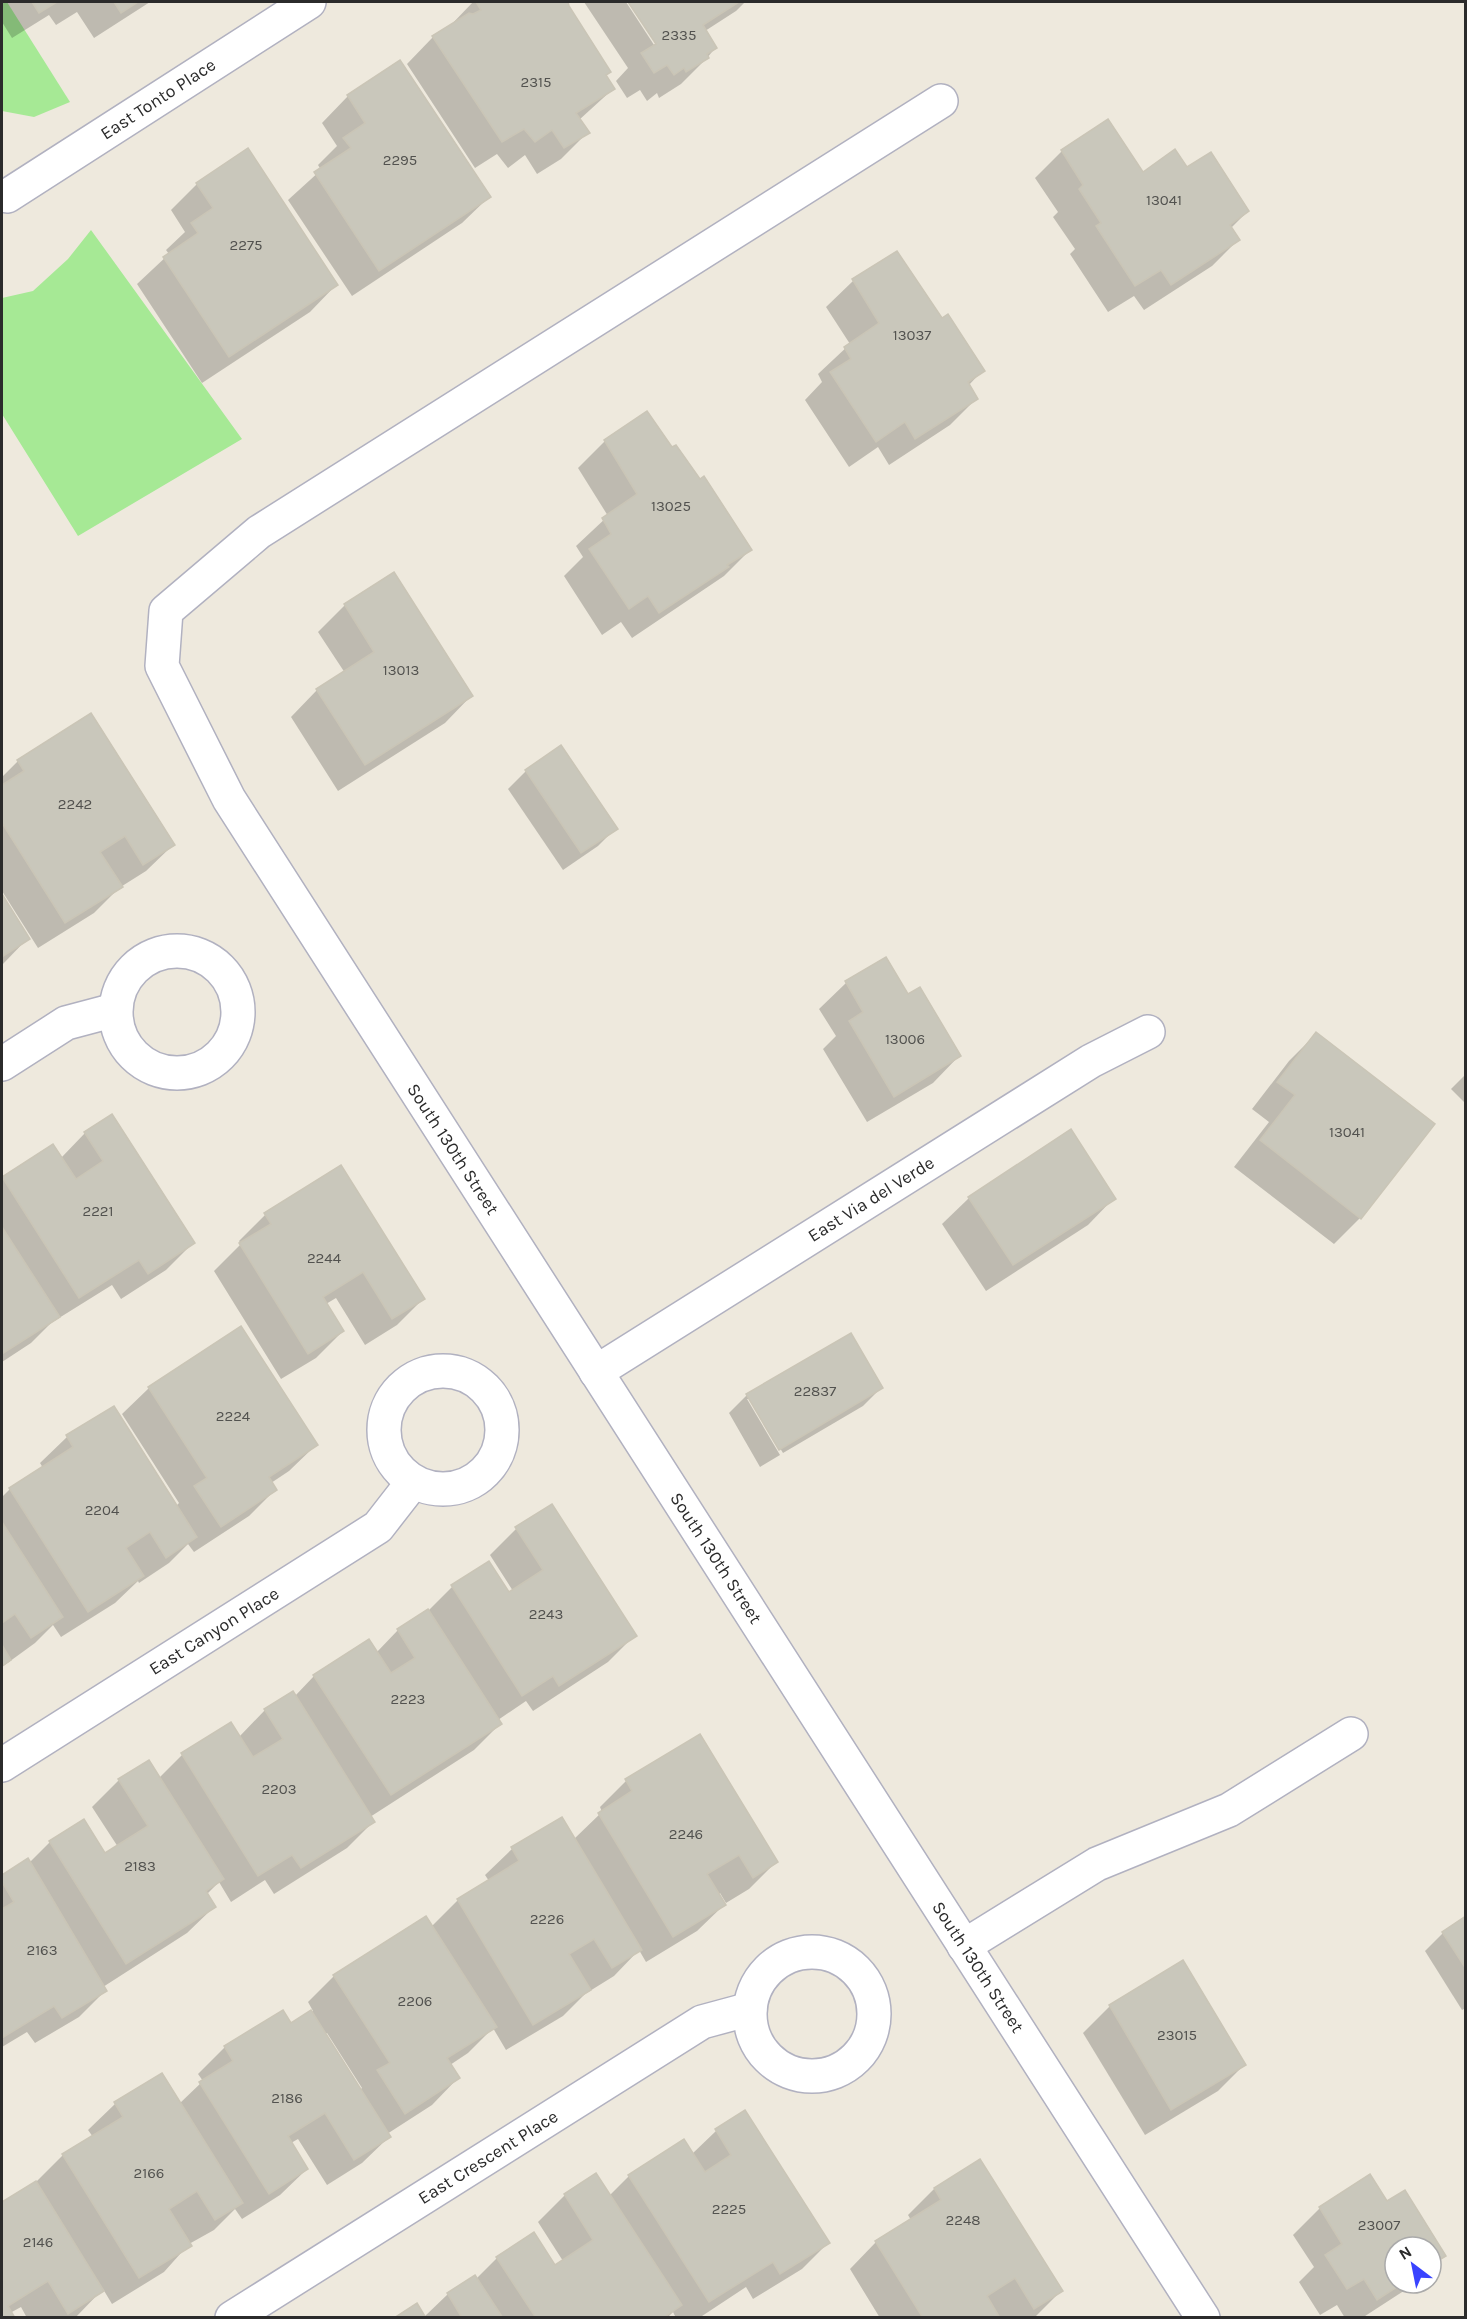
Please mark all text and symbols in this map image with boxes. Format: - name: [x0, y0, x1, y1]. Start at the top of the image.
- house number: 2335: [662, 26, 696, 44]
- street label: East Tonto Place: [96, 54, 220, 144]
- house number: 2315: [521, 73, 551, 91]
- house number: 2295: [383, 151, 417, 169]
- house number: 13041: [1146, 191, 1182, 209]
- house number: 2275: [230, 236, 262, 254]
- house number: 13037: [893, 326, 931, 344]
- house number: 13025: [651, 497, 691, 515]
- house number: 13013: [383, 661, 419, 679]
- house number: 2242: [58, 795, 92, 813]
- house number: 13006: [885, 1030, 925, 1048]
- street label: South 130th Street: [402, 1079, 504, 1219]
- house number: 13041: [1329, 1123, 1365, 1141]
- street label: East Via del Verde: [804, 1151, 938, 1247]
- house number: 2221: [82, 1202, 114, 1220]
- house number: 2244: [307, 1249, 342, 1267]
- house number: 22837: [794, 1382, 836, 1400]
- house number: 2224: [216, 1407, 251, 1425]
- street label: South 130th Street: [665, 1488, 767, 1628]
- house number: 2204: [85, 1501, 120, 1519]
- street label: East Canyon Place: [145, 1582, 283, 1680]
- house number: 2243: [529, 1605, 563, 1623]
- house number: 2223: [391, 1690, 425, 1708]
- house number: 2203: [261, 1780, 297, 1798]
- house number: 2246: [669, 1825, 703, 1843]
- house number: 2183: [124, 1857, 156, 1875]
- street label: South 130th Street: [927, 1897, 1029, 2037]
- house number: 2226: [530, 1910, 564, 1928]
- house number: 2163: [26, 1941, 58, 1959]
- house number: 2206: [398, 1992, 432, 2010]
- house number: 23015: [1157, 2026, 1197, 2044]
- house number: 2186: [271, 2089, 303, 2107]
- street label: East Crescent Place: [414, 2105, 562, 2209]
- house number: 2166: [134, 2164, 164, 2182]
- house number: 2225: [712, 2200, 746, 2218]
- house number: 2248: [946, 2211, 980, 2229]
- house number: 23007: [1358, 2216, 1400, 2234]
- house number: 2146: [23, 2233, 53, 2251]
- north arrow: [1383, 2235, 1443, 2295]
- text: N: [1395, 2242, 1415, 2264]

